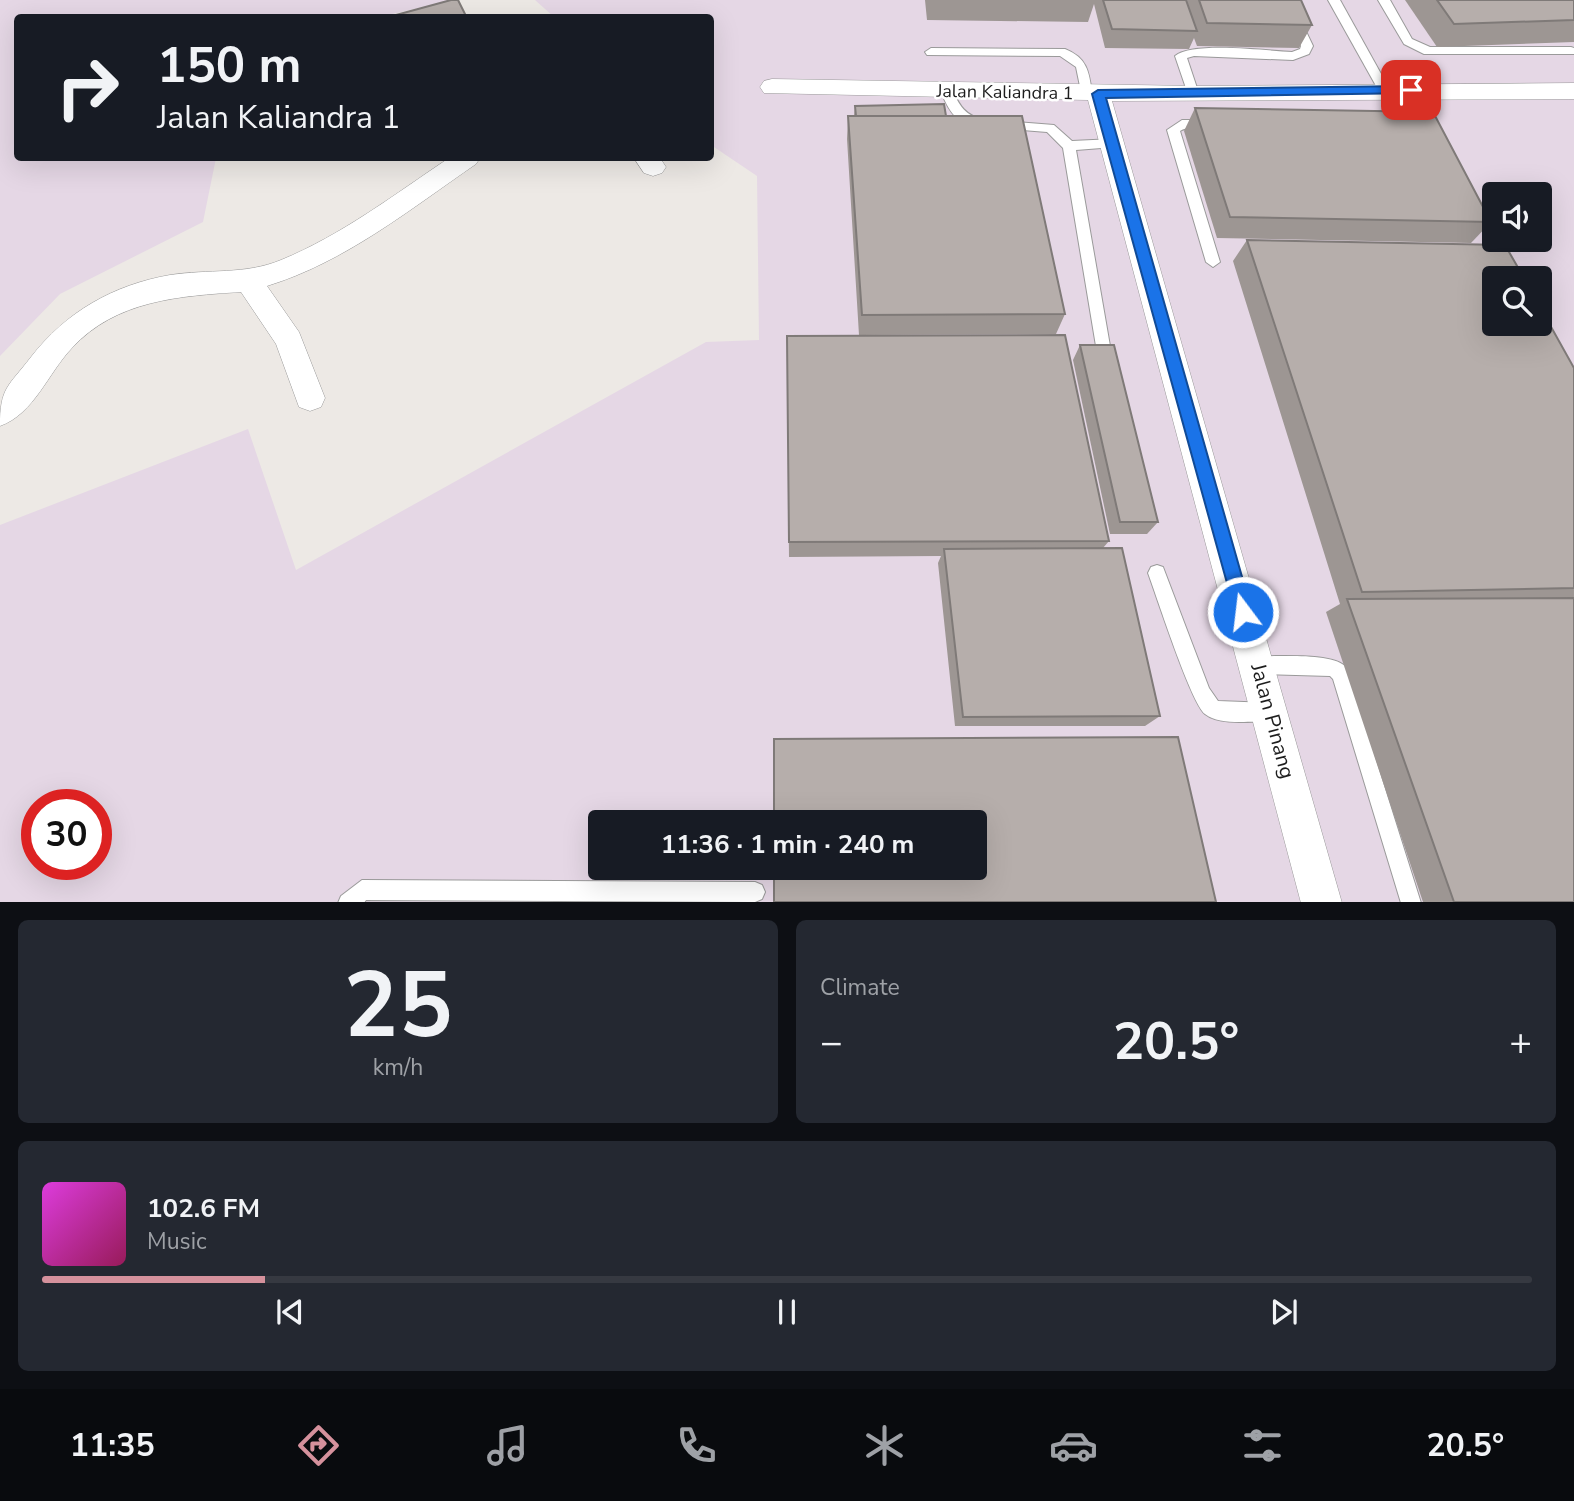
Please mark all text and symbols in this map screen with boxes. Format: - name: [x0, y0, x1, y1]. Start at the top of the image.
- text: 150 m: [157, 32, 301, 99]
- icon: right: [42, 42, 133, 133]
- pin: [1381, 60, 1441, 120]
- icon: arrive: [1392, 71, 1430, 109]
- street label: Jalan Kaliandra 1: [935, 79, 1074, 105]
- text: Jalan Kaliandra 1: [157, 96, 401, 139]
- map controls: [1482, 182, 1552, 336]
- button: sound: [1482, 182, 1552, 252]
- button: search: [1482, 266, 1552, 336]
- position arrow: [1206, 575, 1280, 649]
- street label: Jalan Pinang: [1244, 659, 1302, 782]
- speed limit sign: 30: [21, 789, 112, 880]
- text: 11:36 · 1 min · 240 m: [661, 827, 914, 862]
- text: 25: [343, 944, 453, 1068]
- text: Climate: [820, 972, 900, 1003]
- text: 20.5°: [1113, 1006, 1239, 1077]
- text: −: [820, 1017, 843, 1068]
- text: +: [1509, 1017, 1532, 1068]
- text: km/h: [373, 1052, 423, 1083]
- text: 102.6 FM: [147, 1191, 260, 1226]
- text: Music: [147, 1226, 207, 1257]
- icon: previous: [271, 1293, 309, 1331]
- icon: pause: [768, 1293, 806, 1331]
- icon: next: [1265, 1293, 1303, 1331]
- icon: directions: [294, 1421, 343, 1470]
- icon: music: [483, 1421, 532, 1470]
- icon: phone: [672, 1421, 721, 1470]
- icon: climate: [860, 1421, 909, 1470]
- icon: car: [1049, 1421, 1098, 1470]
- icon: filters: [1238, 1421, 1287, 1470]
- text: 11:35: [70, 1424, 155, 1467]
- text: 20.5°: [1426, 1424, 1504, 1467]

